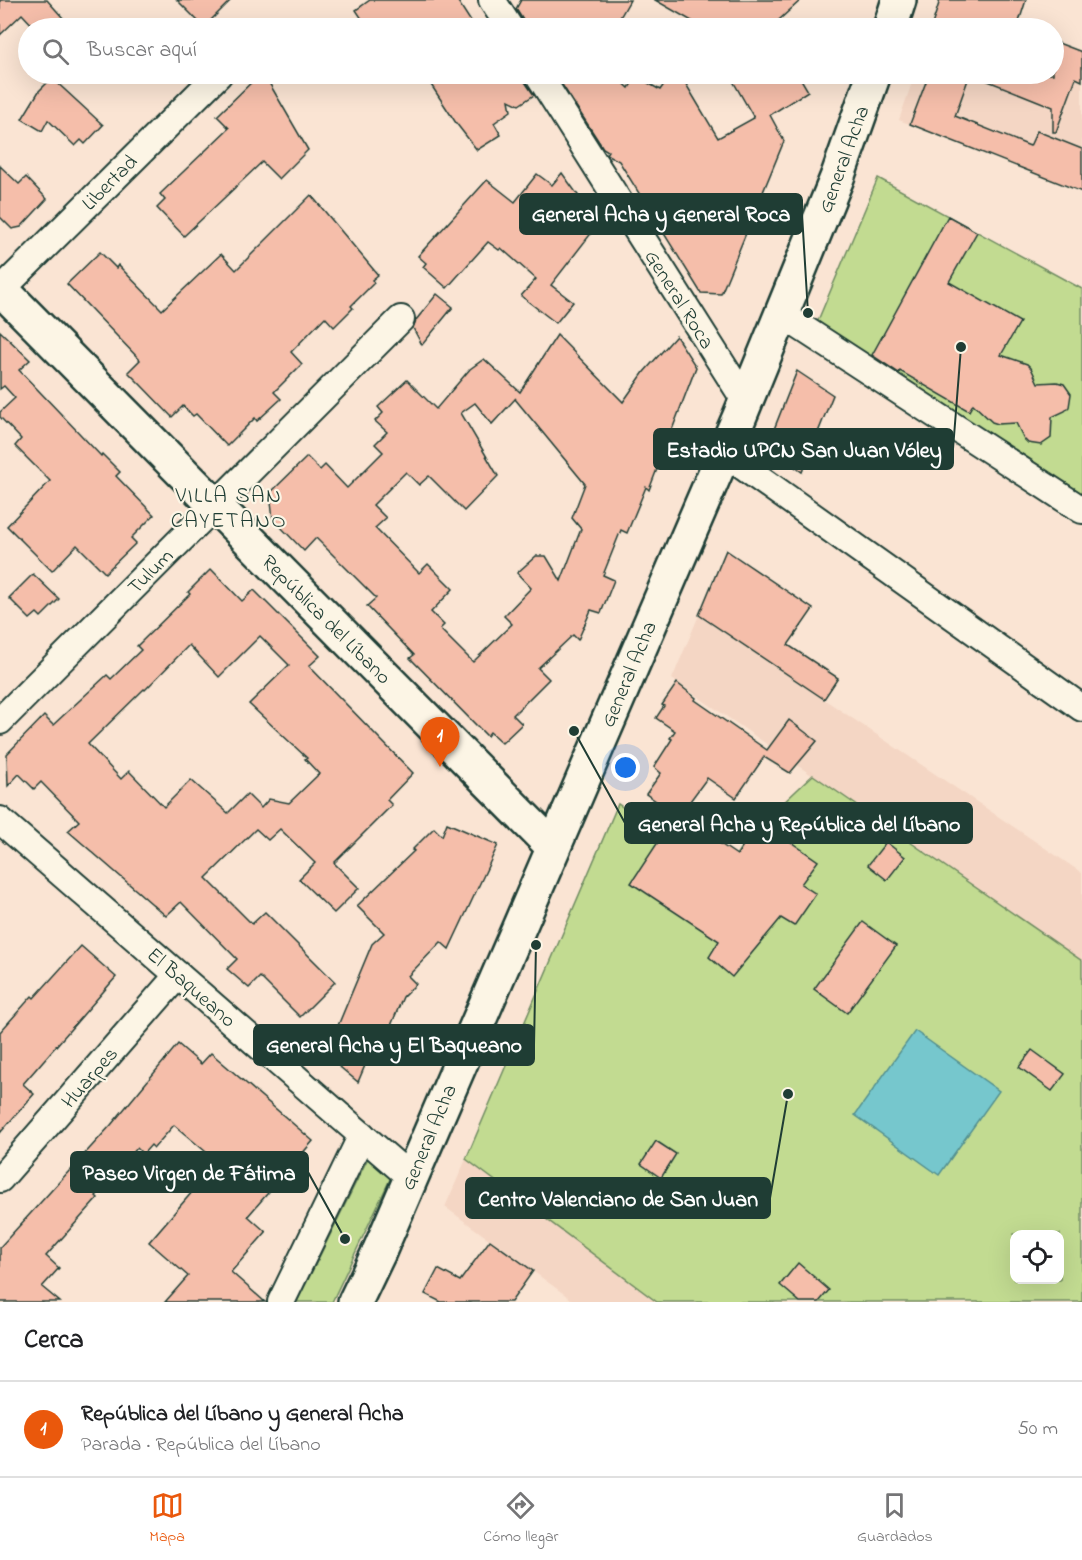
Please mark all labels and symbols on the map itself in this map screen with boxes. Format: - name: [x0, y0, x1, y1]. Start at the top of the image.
- street label: General Acha: [812, 102, 878, 218]
- street label: Libertad: [75, 148, 145, 218]
- callout: General Acha y General Roca: [520, 194, 802, 234]
- text: General Acha y General Roca: [532, 200, 790, 233]
- street label: General Roca: [636, 245, 721, 356]
- callout: Estadio UPCN San Juan Vóley: [654, 429, 953, 469]
- text: Estadio UPCN San Juan Vóley: [666, 436, 942, 469]
- district label: VILLA SAN CAYETANO: [171, 481, 287, 538]
- street label: Tulum: [122, 543, 181, 602]
- street label: República del Líbano: [254, 549, 398, 692]
- street label: General Acha: [594, 617, 666, 732]
- pin: 1: [420, 718, 460, 767]
- your location: [611, 753, 640, 782]
- callout: General Acha y República del Líbano: [625, 803, 972, 843]
- text: General Acha y República del Líbano: [638, 810, 960, 843]
- street label: El Baqueano: [139, 941, 242, 1036]
- callout: General Acha y El Baqueano: [254, 1025, 534, 1065]
- text: General Acha y El Baqueano: [266, 1031, 522, 1064]
- street label: Huarpes: [55, 1041, 126, 1116]
- street label: General Acha: [394, 1080, 466, 1195]
- callout: Paseo Virgen de Fátima: [71, 1152, 308, 1192]
- text: Paseo Virgen de Fátima: [82, 1159, 296, 1192]
- callout: Centro Valenciano de San Juan: [466, 1178, 770, 1218]
- text: Centro Valenciano de San Juan: [478, 1185, 758, 1217]

